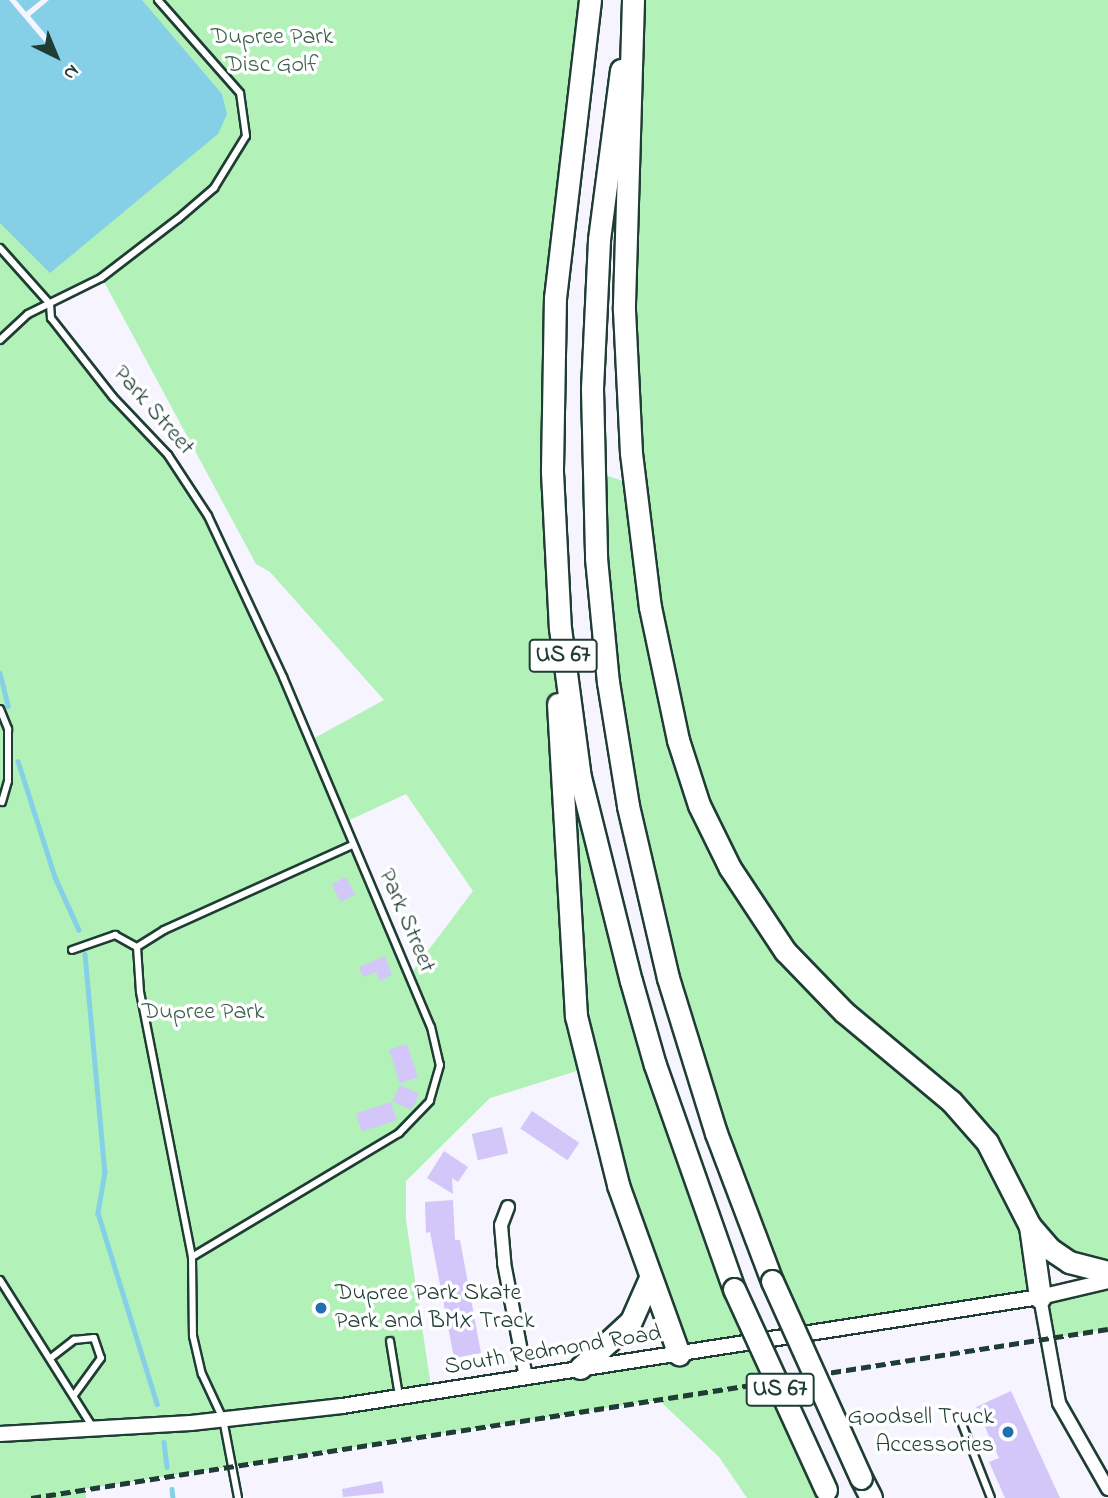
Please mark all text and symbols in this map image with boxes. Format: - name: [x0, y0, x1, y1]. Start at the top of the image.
- north arrow: [21, 21, 91, 91]
- park label: Dupree Park Disc Golf: [211, 24, 333, 80]
- text: N: [57, 57, 85, 86]
- street label: Park Street: [106, 360, 200, 462]
- road number: US 67: [528, 636, 598, 676]
- street label: Park Street: [371, 865, 441, 977]
- park label: Dupree Park: [142, 999, 264, 1027]
- place label: Dupree Park Skate Park and BMX Track: [335, 1280, 535, 1336]
- marker: Dupree Park Skate Park and BMX Track: [313, 1300, 329, 1316]
- street label: South Redmond Road: [443, 1320, 663, 1382]
- road number: US 67: [745, 1371, 815, 1410]
- place label: Goodsell Truck Accessories: [847, 1404, 994, 1460]
- marker: Goodsell Truck Accessories: [1000, 1424, 1016, 1440]

